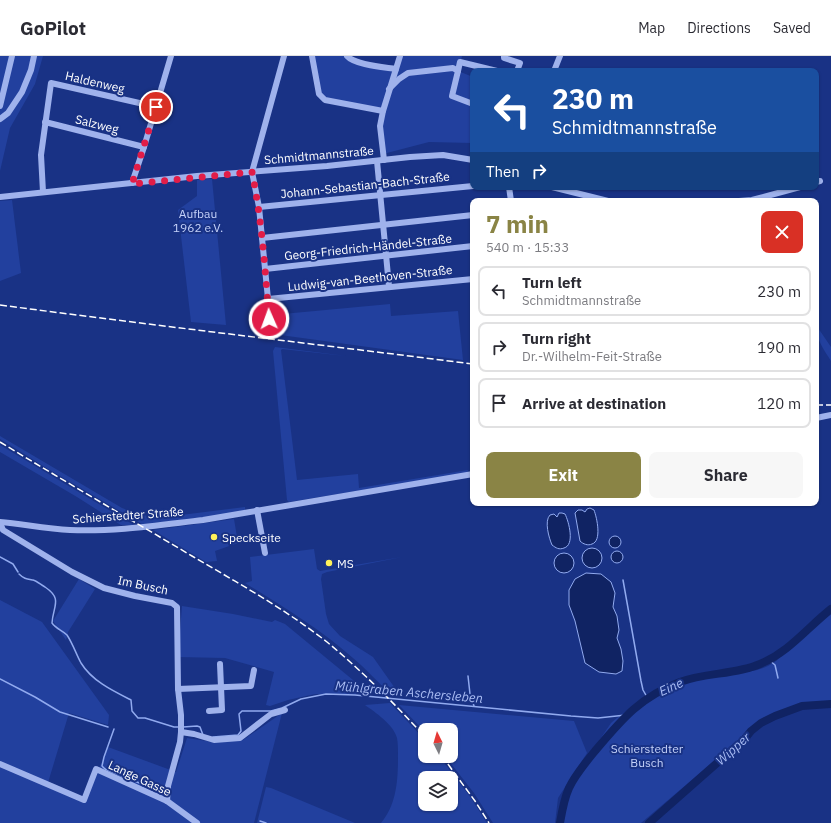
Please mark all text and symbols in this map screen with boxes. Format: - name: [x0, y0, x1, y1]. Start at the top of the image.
- text: GoPilot: [20, 16, 86, 40]
- text: Map: [638, 19, 665, 37]
- text: Directions: [687, 19, 751, 37]
- text: Saved: [773, 19, 811, 37]
- street label: Haldenweg: [64, 68, 127, 96]
- text: 230 m: [552, 80, 634, 117]
- icon: left: [486, 84, 538, 136]
- pin: [139, 90, 173, 124]
- icon: arrive: [145, 96, 167, 118]
- street label: Salzweg: [74, 111, 121, 137]
- text: Schmidtmannstraße: [552, 116, 717, 139]
- street label: Schmidtmannstraße: [264, 143, 375, 167]
- icon: right: [528, 160, 550, 182]
- text: Then: [486, 162, 520, 181]
- street label: Johann-Sebastian-Bach-Straße: [280, 169, 451, 201]
- park label: Aufbau 1962 e.V.: [173, 206, 223, 235]
- text: 7 min: [486, 208, 549, 240]
- button: close: [761, 211, 803, 253]
- street label: Georg-Friedrich-Händel-Straße: [283, 231, 453, 263]
- text: 540 m · 15:33: [486, 239, 569, 256]
- street label: Ludwig-van-Beethoven-Straße: [287, 262, 453, 294]
- text: Turn left: [522, 273, 582, 292]
- icon: left: [488, 280, 510, 302]
- text: 230 m: [757, 282, 801, 301]
- text: Schmidtmannstraße: [522, 292, 641, 309]
- position arrow: [248, 298, 290, 340]
- text: Turn right: [522, 329, 591, 348]
- icon: right: [488, 336, 510, 358]
- text: 190 m: [757, 338, 801, 357]
- text: Dr.-Wilhelm-Feit-Straße: [522, 348, 662, 365]
- icon: arrive: [488, 392, 510, 414]
- text: Arrive at destination: [522, 394, 666, 413]
- text: 120 m: [757, 394, 801, 413]
- button: Exit: [486, 452, 641, 498]
- button: Share: [649, 452, 803, 498]
- street label: Schierstedter Straße: [72, 504, 185, 526]
- place label: Speckseite: [222, 530, 281, 545]
- marker: Speckseite: [209, 532, 219, 542]
- place label: MS: [337, 556, 354, 571]
- marker: MS: [324, 558, 334, 568]
- street label: Im Busch: [116, 572, 170, 598]
- water label: Eine: [656, 674, 686, 700]
- water label: Mühlgraben Aschersleben: [334, 677, 484, 707]
- north arrow: [418, 723, 458, 763]
- map controls: [418, 723, 458, 811]
- water label: Wipper: [712, 728, 755, 769]
- park label: Schierstedter Busch: [611, 741, 684, 770]
- street label: Lange Gasse: [106, 757, 174, 799]
- button: layers: [418, 771, 458, 811]

